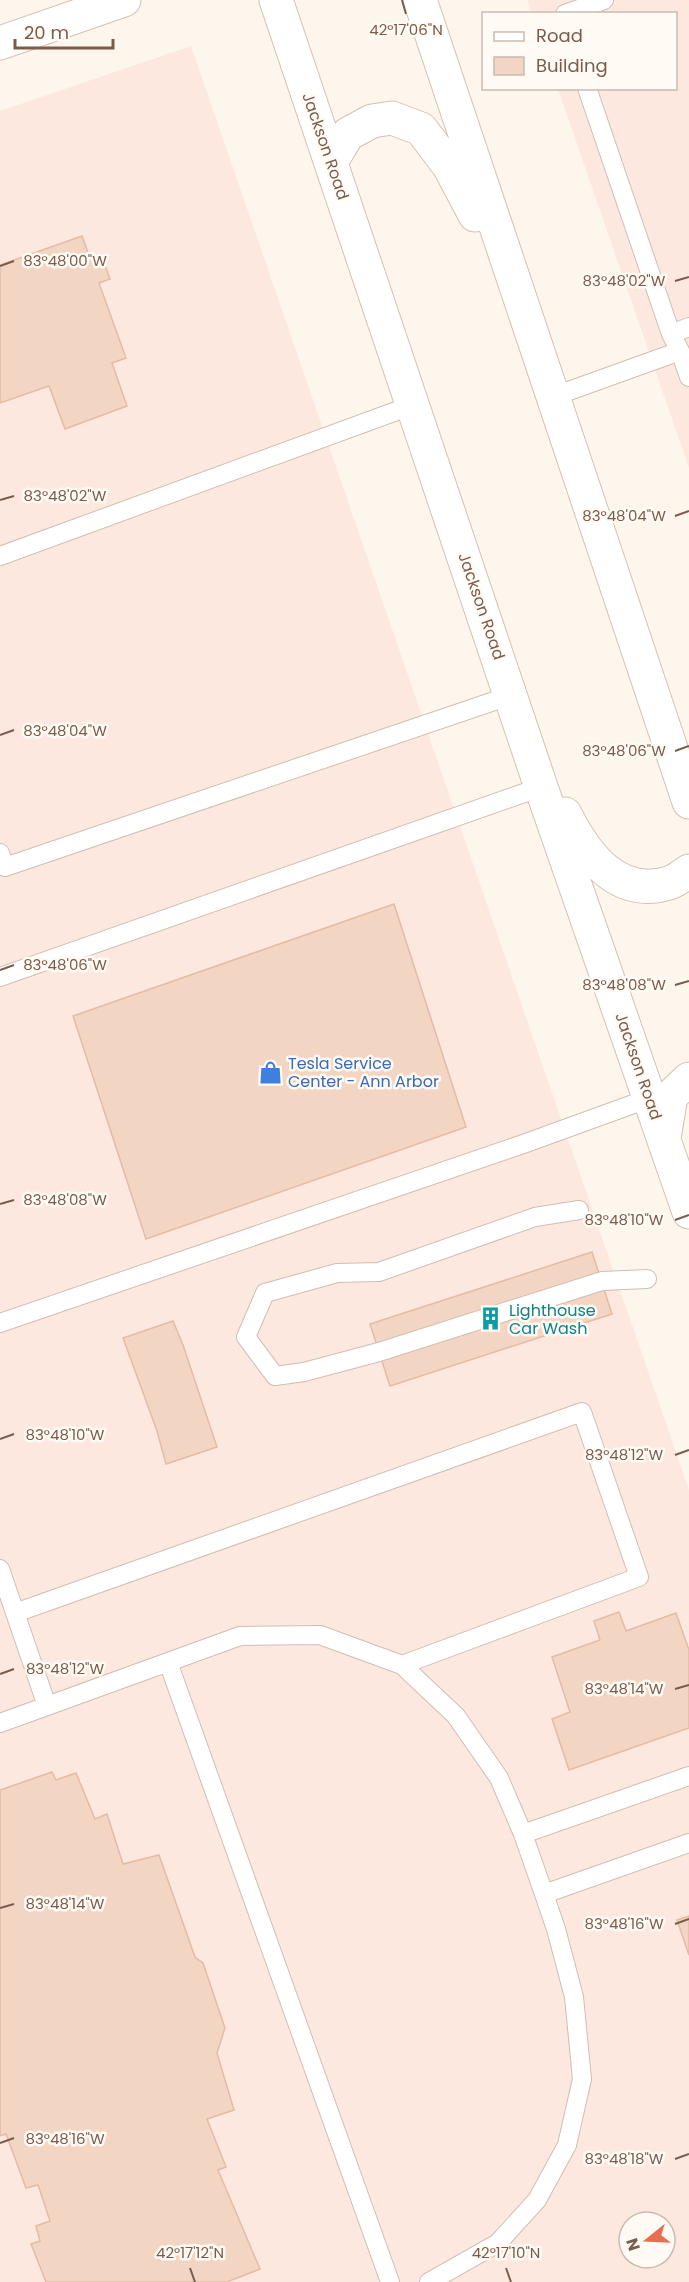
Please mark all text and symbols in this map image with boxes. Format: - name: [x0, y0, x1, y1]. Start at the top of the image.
- scale bar: [15, 12, 112, 50]
- legend: [482, 12, 677, 90]
- text: 42°17'06"N: [369, 19, 443, 40]
- text: 20 m: [24, 20, 69, 45]
- text: Road: [536, 23, 583, 48]
- text: Building: [536, 53, 608, 78]
- street label: Jackson Road: [296, 89, 355, 203]
- text: 83°48'00"W: [23, 250, 107, 271]
- text: 83°48'02"W: [583, 270, 666, 291]
- text: 83°48'02"W: [24, 485, 107, 506]
- text: 83°48'04"W: [582, 505, 666, 526]
- street label: Jackson Road: [452, 549, 511, 663]
- text: 83°48'04"W: [23, 720, 107, 741]
- text: 83°48'06"W: [582, 740, 666, 761]
- text: 83°48'06"W: [23, 954, 107, 975]
- text: 83°48'08"W: [582, 974, 666, 995]
- street label: Jackson Road: [609, 1009, 668, 1123]
- place label: Tesla Service Center - Ann Arbor: [288, 1052, 439, 1093]
- shop icon: Tesla Service Center - Ann Arbor: [257, 1059, 283, 1085]
- text: 83°48'08"W: [23, 1189, 107, 1210]
- text: 83°48'10"W: [585, 1209, 664, 1230]
- place label: Lighthouse Car Wash: [509, 1299, 596, 1340]
- building icon: Lighthouse Car Wash: [478, 1306, 504, 1332]
- text: 83°48'10"W: [26, 1424, 105, 1445]
- text: 83°48'12"W: [585, 1444, 663, 1465]
- text: 83°48'12"W: [26, 1658, 104, 1679]
- text: 83°48'14"W: [585, 1678, 664, 1699]
- text: 83°48'14"W: [26, 1893, 105, 1914]
- text: 83°48'16"W: [584, 1913, 664, 1934]
- text: 83°48'16"W: [25, 2128, 105, 2149]
- text: 83°48'18"W: [584, 2148, 664, 2169]
- north arrow: [617, 2210, 677, 2270]
- text: N: [620, 2235, 646, 2254]
- text: 42°17'12"N: [156, 2242, 224, 2263]
- text: 42°17'10"N: [472, 2242, 540, 2263]

